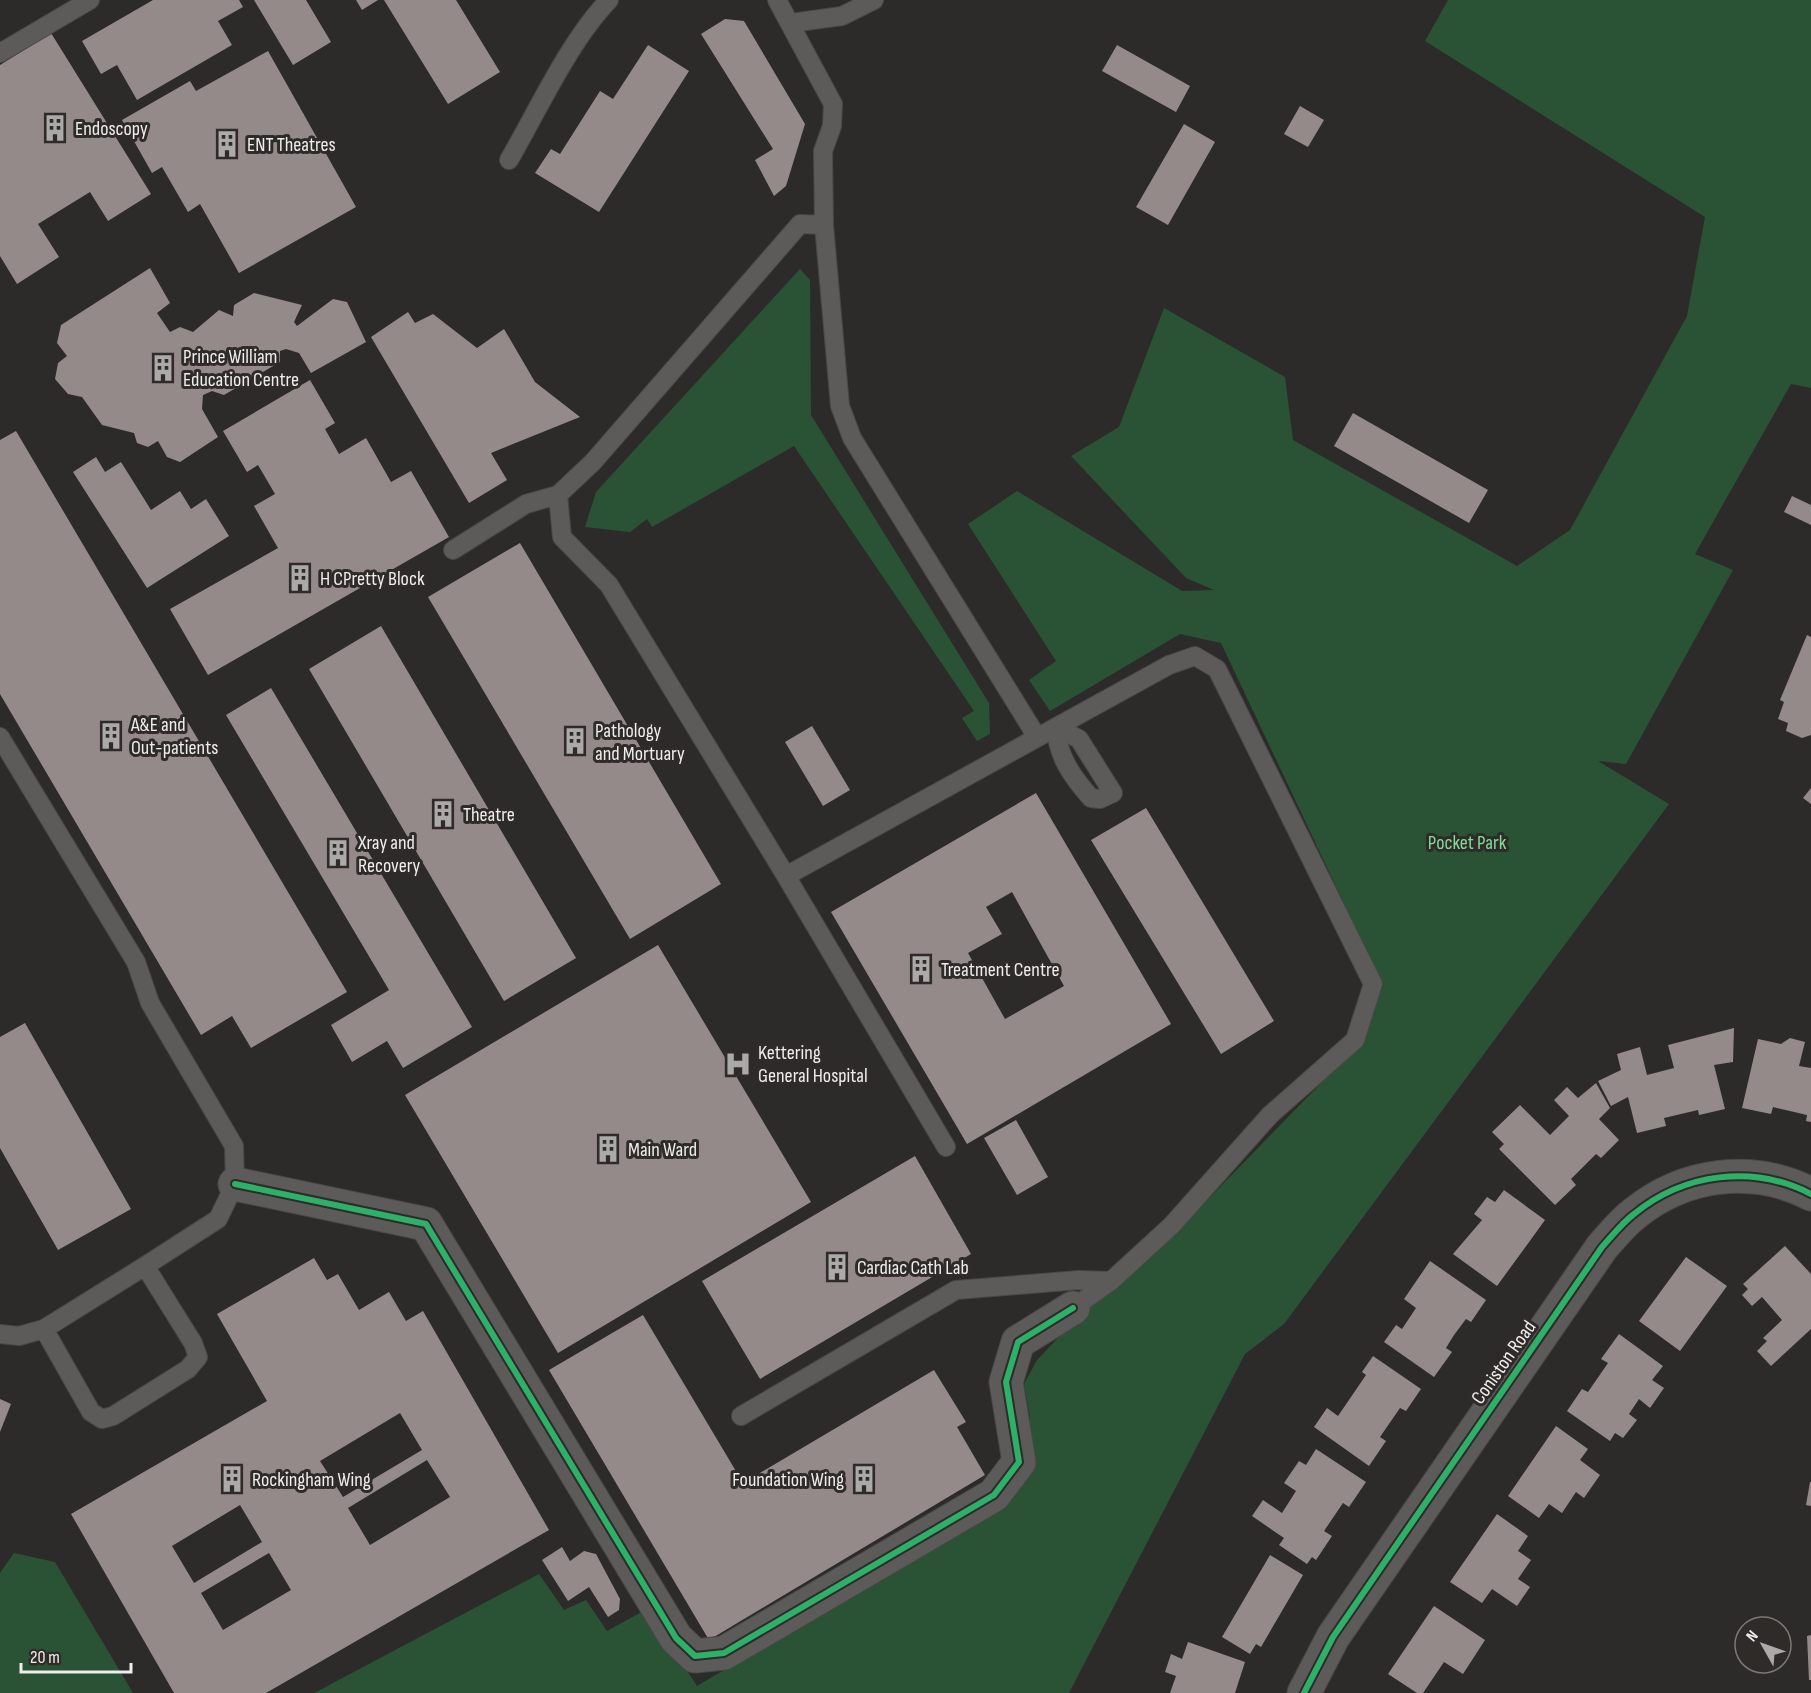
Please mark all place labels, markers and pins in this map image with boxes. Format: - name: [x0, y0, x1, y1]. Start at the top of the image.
- building icon: Endoscopy: [40, 113, 70, 143]
- place label: Endoscopy: [75, 117, 148, 141]
- building icon: ENT Theatres: [212, 129, 242, 159]
- place label: ENT Theatres: [247, 133, 336, 157]
- place label: Prince William Education Centre: [183, 345, 299, 392]
- building icon: Prince William Education Centre: [148, 353, 178, 383]
- building icon: H CPretty Block: [285, 563, 315, 593]
- place label: H CPretty Block: [320, 567, 425, 591]
- place label: A&E and Out-patients: [130, 713, 218, 760]
- place label: Pathology and Mortuary: [595, 719, 685, 766]
- building icon: A&E and Out-patients: [96, 721, 126, 751]
- building icon: Pathology and Mortuary: [560, 726, 590, 756]
- building icon: Theatre: [428, 799, 458, 829]
- place label: Theatre: [463, 803, 515, 827]
- place label: Xray and Recovery: [357, 831, 421, 878]
- building icon: Xray and Recovery: [323, 838, 353, 868]
- building icon: Treatment Centre: [906, 954, 936, 984]
- place label: Treatment Centre: [941, 958, 1060, 982]
- place label: Kettering General Hospital: [758, 1041, 868, 1088]
- hospital icon: Kettering General Hospital: [723, 1049, 753, 1079]
- building icon: Main Ward: [593, 1134, 623, 1164]
- place label: Main Ward: [628, 1138, 697, 1162]
- building icon: Cardiac Cath Lab: [822, 1252, 852, 1282]
- place label: Cardiac Cath Lab: [857, 1256, 969, 1280]
- building icon: Rockingham Wing: [217, 1464, 247, 1494]
- building icon: Foundation Wing: [849, 1464, 879, 1494]
- place label: Rockingham Wing: [252, 1468, 371, 1492]
- place label: Foundation Wing: [732, 1468, 844, 1492]

